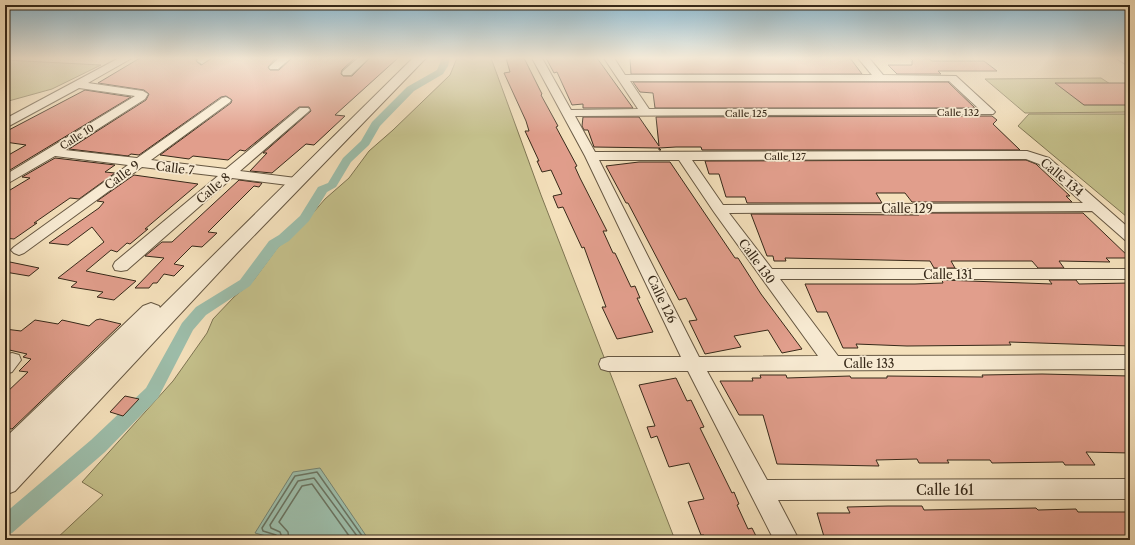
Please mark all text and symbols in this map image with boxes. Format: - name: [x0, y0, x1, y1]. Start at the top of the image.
- street label: Calle 132: [937, 106, 980, 119]
- street label: Calle 125: [725, 107, 767, 120]
- street label: Calle 10: [58, 121, 96, 153]
- street label: Calle 127: [764, 150, 806, 163]
- street label: Calle 134: [1038, 155, 1086, 199]
- street label: Calle 9: [102, 157, 142, 193]
- street label: Calle 7: [155, 158, 195, 178]
- street label: Calle 8: [193, 169, 233, 207]
- street label: Calle 129: [881, 201, 933, 216]
- street label: Calle 130: [736, 236, 778, 286]
- street label: Calle 131: [923, 267, 973, 282]
- street label: Calle 126: [644, 273, 680, 325]
- street label: Calle 133: [844, 356, 894, 371]
- street label: Calle 161: [916, 481, 974, 499]

